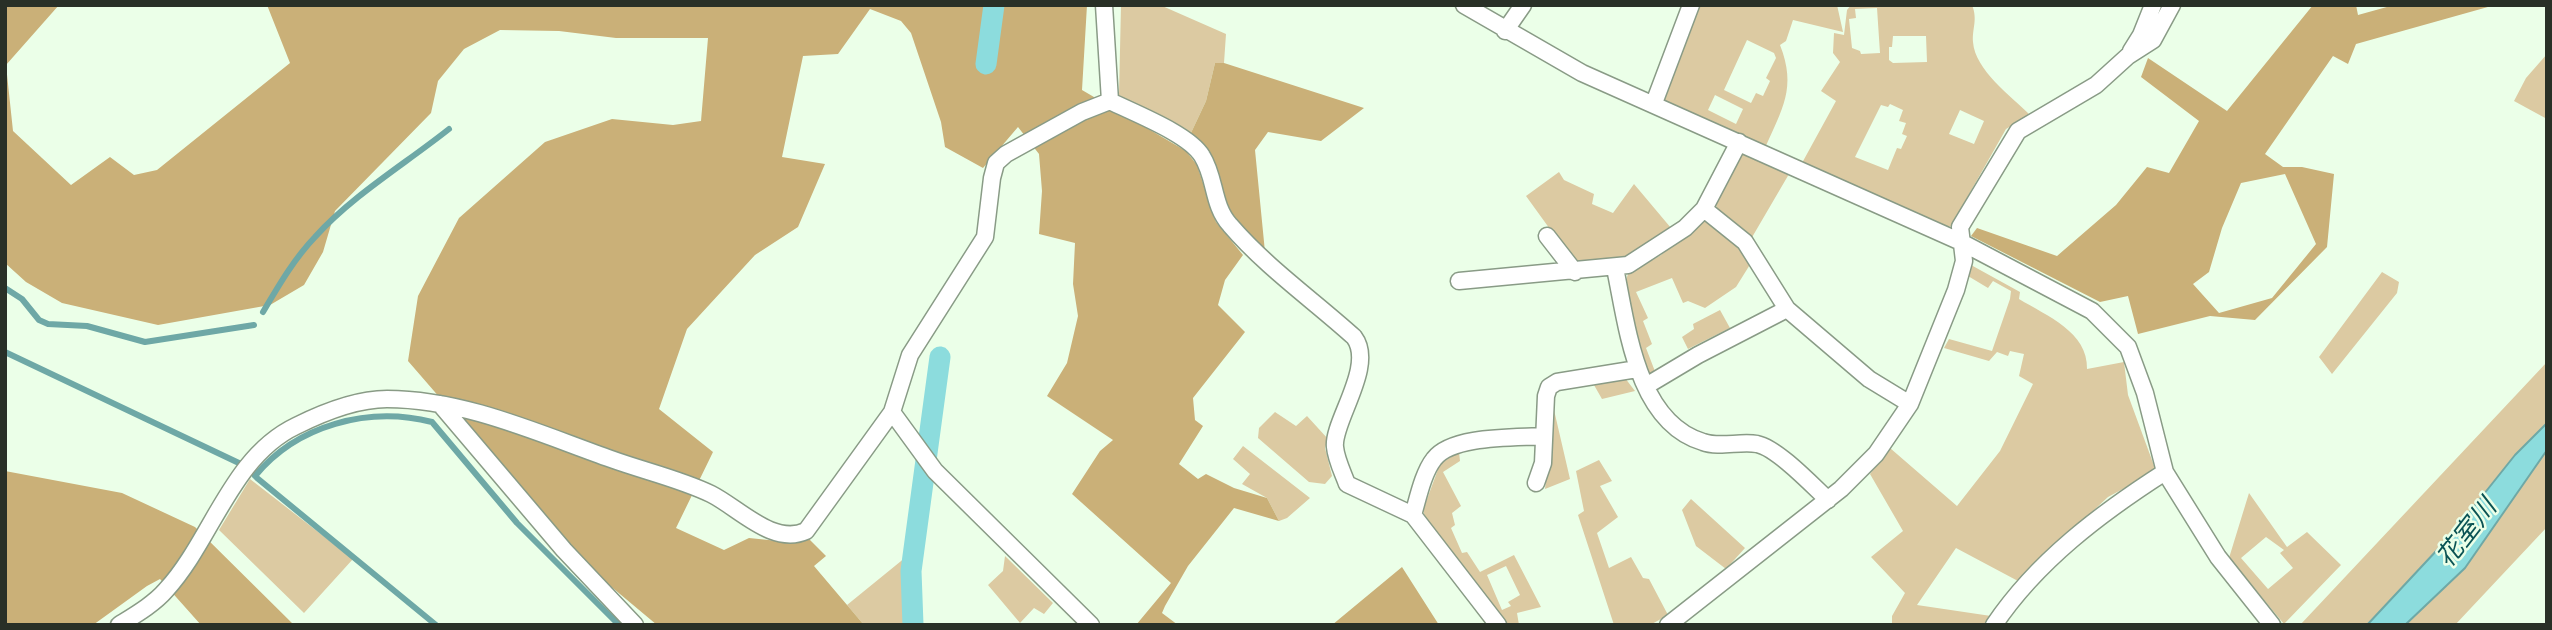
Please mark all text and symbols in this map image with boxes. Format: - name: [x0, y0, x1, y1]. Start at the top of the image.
- water label: 花室川: [2432, 494, 2504, 574]

